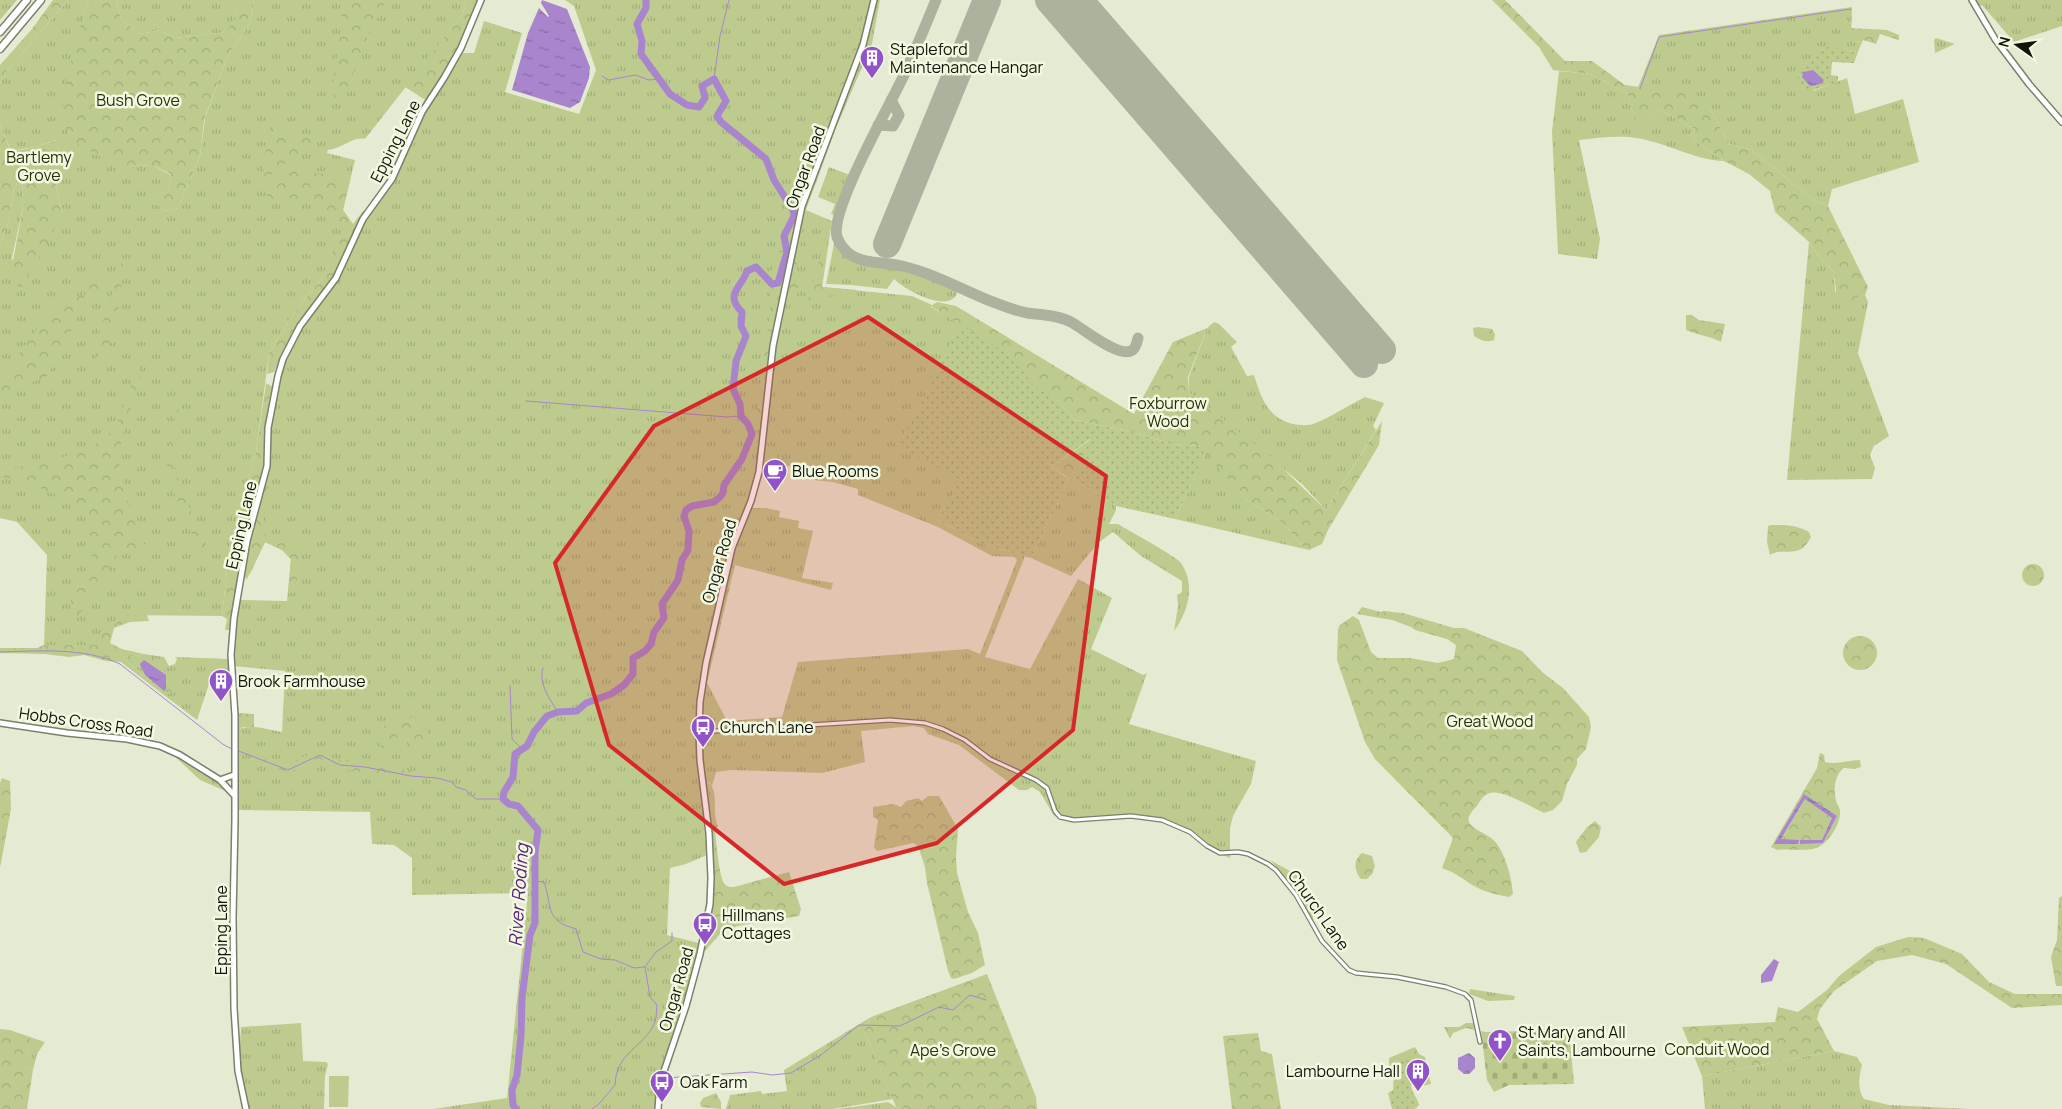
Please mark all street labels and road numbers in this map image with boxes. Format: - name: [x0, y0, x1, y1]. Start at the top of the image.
- street label: Epping Lane: [365, 96, 425, 186]
- street label: Ongar Road: [780, 123, 830, 211]
- street label: Epping Lane: [220, 479, 262, 571]
- street label: Ongar Road: [697, 516, 741, 606]
- street label: Hobbs Cross Road: [18, 702, 154, 742]
- street label: Church Lane: [1283, 865, 1355, 955]
- street label: Epping Lane: [210, 885, 232, 975]
- street label: Ongar Road: [654, 944, 698, 1034]

